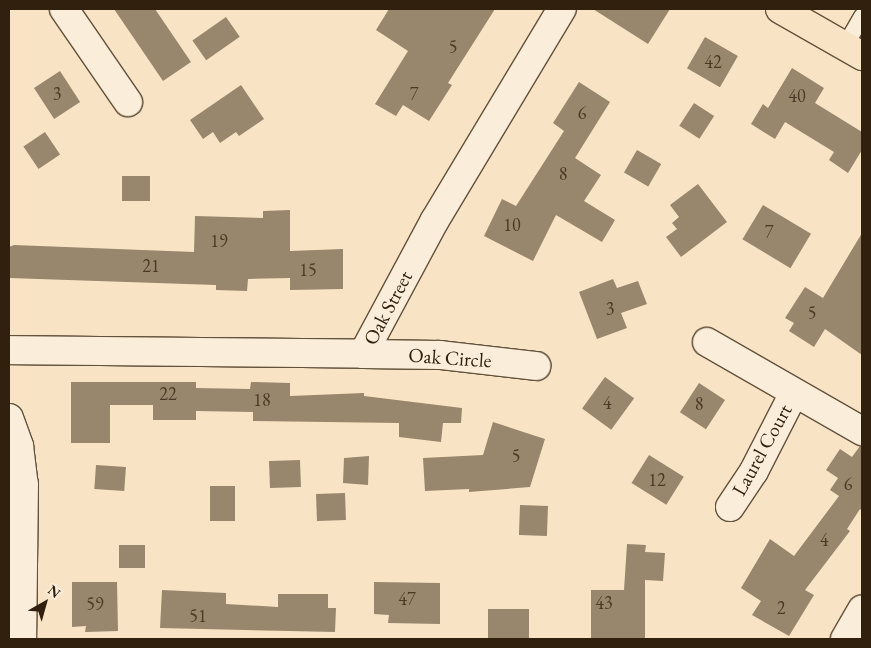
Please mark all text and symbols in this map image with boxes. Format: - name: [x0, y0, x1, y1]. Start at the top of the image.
- house number: 5: [449, 36, 457, 58]
- house number: 42: [704, 51, 722, 73]
- house number: 3: [53, 83, 61, 105]
- house number: 7: [410, 83, 418, 105]
- house number: 40: [788, 85, 806, 107]
- house number: 6: [578, 102, 586, 124]
- house number: 8: [559, 163, 567, 185]
- house number: 10: [503, 214, 521, 236]
- house number: 7: [765, 221, 773, 243]
- house number: 19: [210, 230, 228, 252]
- house number: 21: [142, 255, 160, 277]
- house number: 15: [299, 259, 317, 281]
- street label: Oak Street: [358, 267, 418, 349]
- house number: 3: [606, 298, 614, 320]
- house number: 5: [808, 302, 816, 324]
- street label: Oak Circle: [408, 343, 492, 373]
- house number: 22: [159, 383, 177, 405]
- house number: 18: [253, 389, 271, 411]
- house number: 4: [603, 392, 611, 414]
- house number: 8: [695, 393, 703, 415]
- street label: Laurel Court: [727, 400, 797, 500]
- house number: 5: [512, 445, 520, 467]
- house number: 12: [648, 469, 666, 491]
- house number: 6: [844, 473, 852, 495]
- house number: 4: [820, 529, 828, 551]
- north arrow: [20, 578, 70, 628]
- text: N: [44, 581, 64, 602]
- house number: 47: [398, 588, 416, 610]
- house number: 43: [595, 592, 613, 614]
- house number: 59: [86, 593, 104, 615]
- house number: 2: [777, 597, 785, 619]
- house number: 51: [189, 605, 207, 627]

